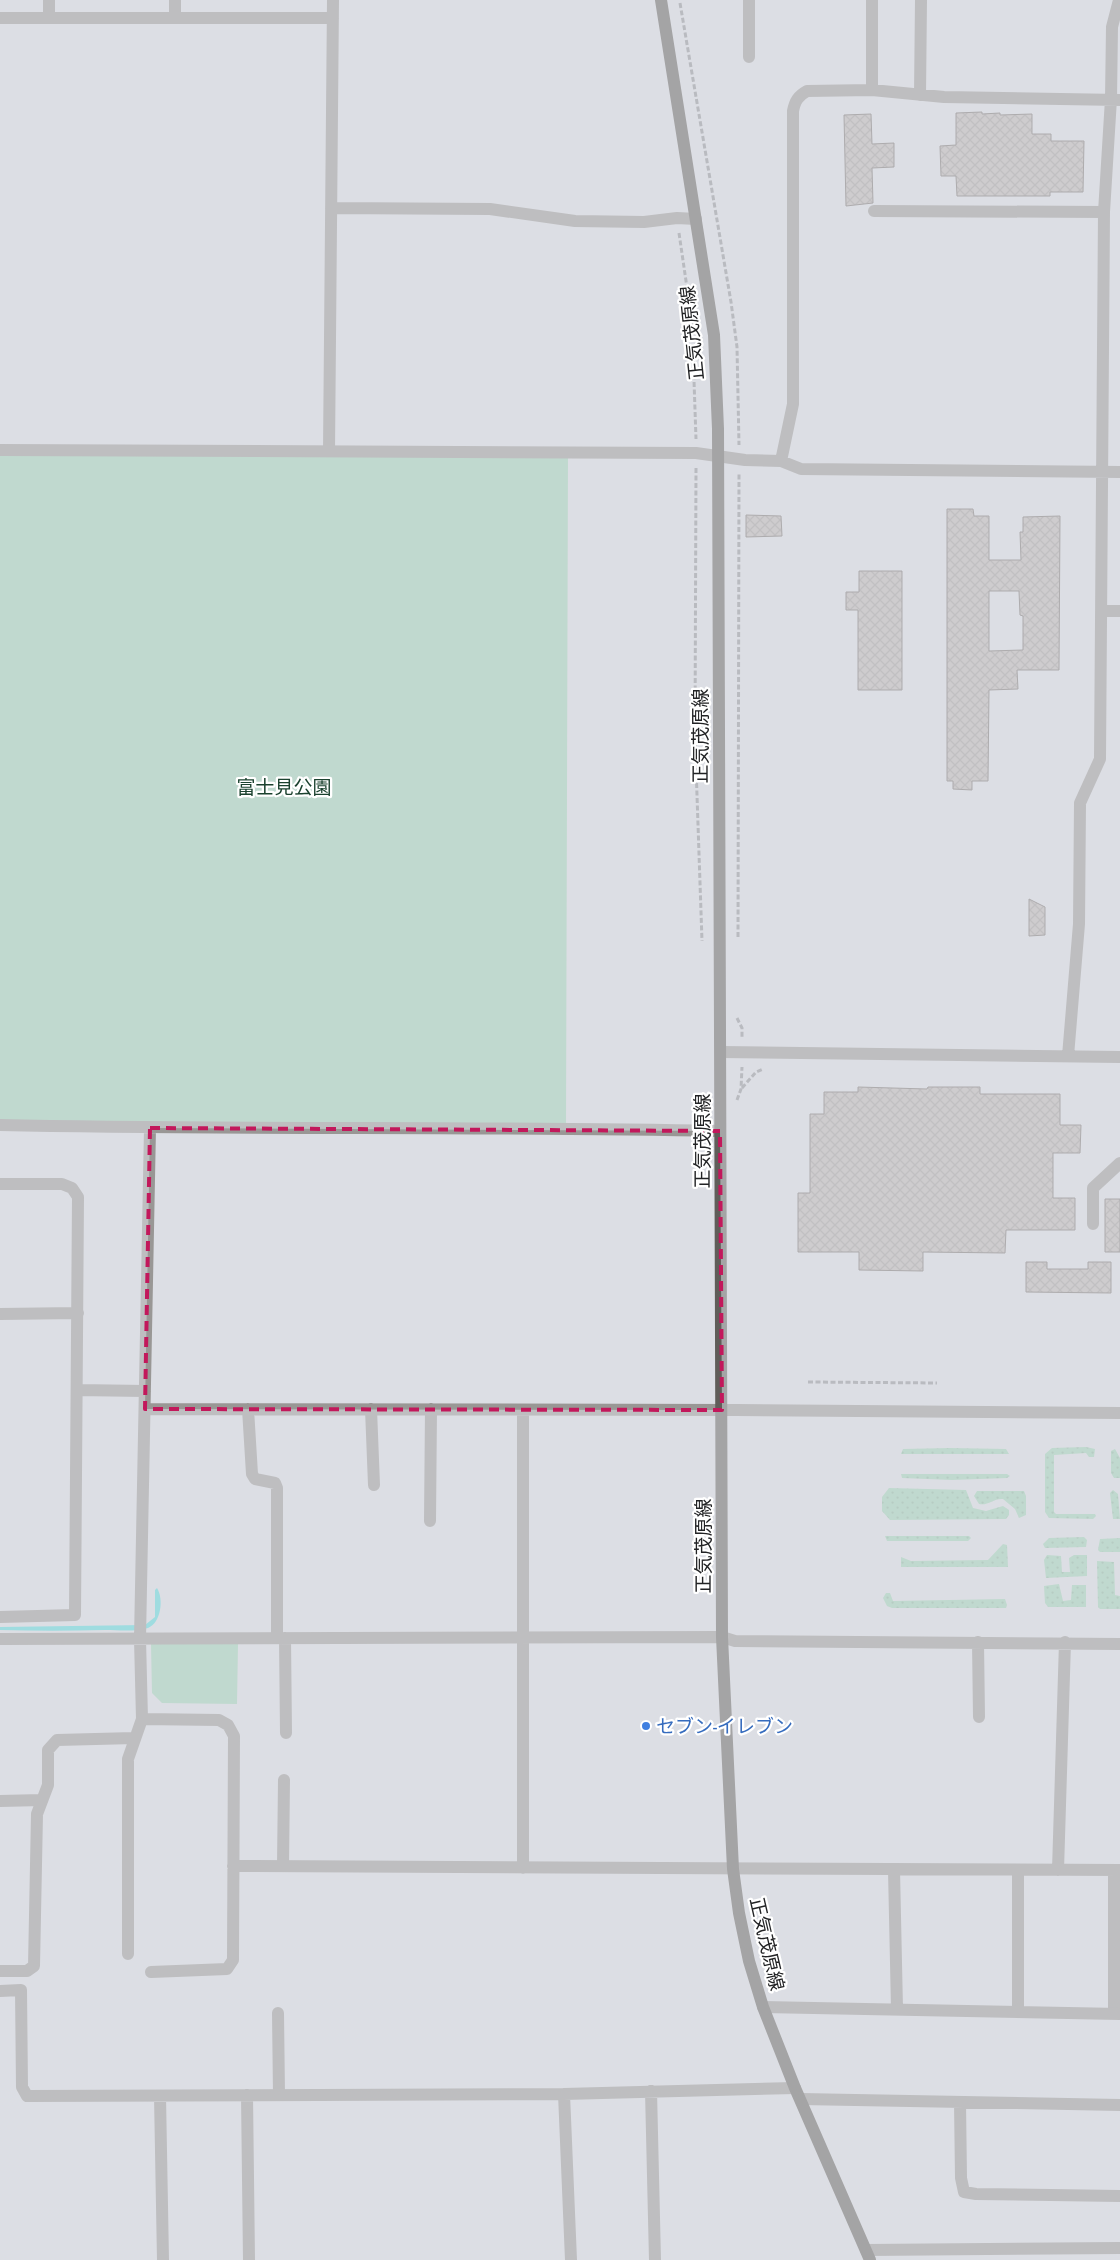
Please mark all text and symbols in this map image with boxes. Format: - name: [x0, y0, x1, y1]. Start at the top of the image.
- street label: 正気茂原線: [674, 284, 710, 382]
- street label: 正気茂原線: [687, 688, 714, 784]
- park label: 富士見公園: [236, 774, 332, 801]
- street label: 正気茂原線: [689, 1093, 716, 1189]
- street label: 正気茂原線: [690, 1498, 717, 1594]
- place label: セブン-イレブン: [656, 1713, 793, 1740]
- marker: セブン-イレブン: [640, 1720, 652, 1732]
- street label: 正気茂原線: [743, 1895, 791, 1993]

